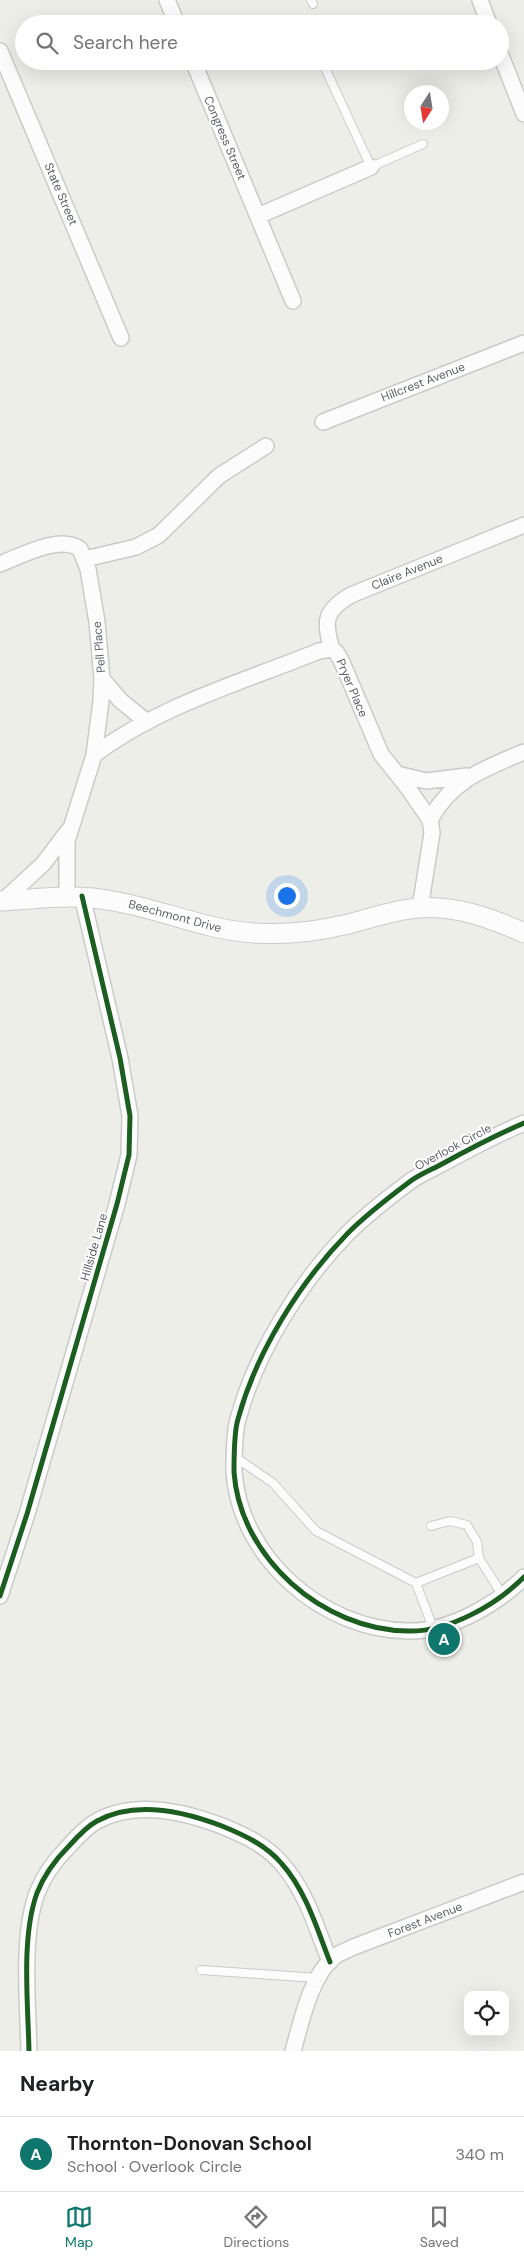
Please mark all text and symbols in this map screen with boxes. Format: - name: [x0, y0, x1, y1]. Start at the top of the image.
- search box: [15, 15, 509, 70]
- icon: search: [33, 29, 61, 57]
- text: Search here: [73, 30, 178, 55]
- north arrow: [404, 85, 449, 130]
- street label: Congress Street: [200, 94, 250, 183]
- street label: State Street: [41, 160, 81, 228]
- street label: Hillcrest Avenue: [379, 359, 467, 405]
- street label: Claire Avenue: [369, 550, 445, 594]
- street label: Pell Place: [89, 620, 109, 674]
- street label: Pryer Place: [333, 656, 372, 720]
- your location: [274, 883, 300, 909]
- street label: Beechmont Drive: [127, 896, 223, 936]
- street label: Overlook Circle: [412, 1120, 494, 1174]
- street label: Hillside Lane: [77, 1211, 111, 1283]
- pin: A: [428, 1620, 460, 1658]
- street label: Forest Avenue: [385, 1898, 465, 1942]
- map controls: [464, 1991, 509, 2036]
- button: locate: [464, 1991, 509, 2036]
- text: Nearby: [20, 2070, 94, 2098]
- text: Thornton-Donovan School: [67, 2131, 312, 2156]
- text: A: [30, 2144, 42, 2165]
- text: 340 m: [455, 2144, 504, 2165]
- text: School · Overlook Circle: [67, 2156, 242, 2177]
- tab: Map: [65, 2203, 93, 2251]
- tab: Directions: [224, 2203, 289, 2251]
- tab: Saved: [420, 2203, 459, 2251]

